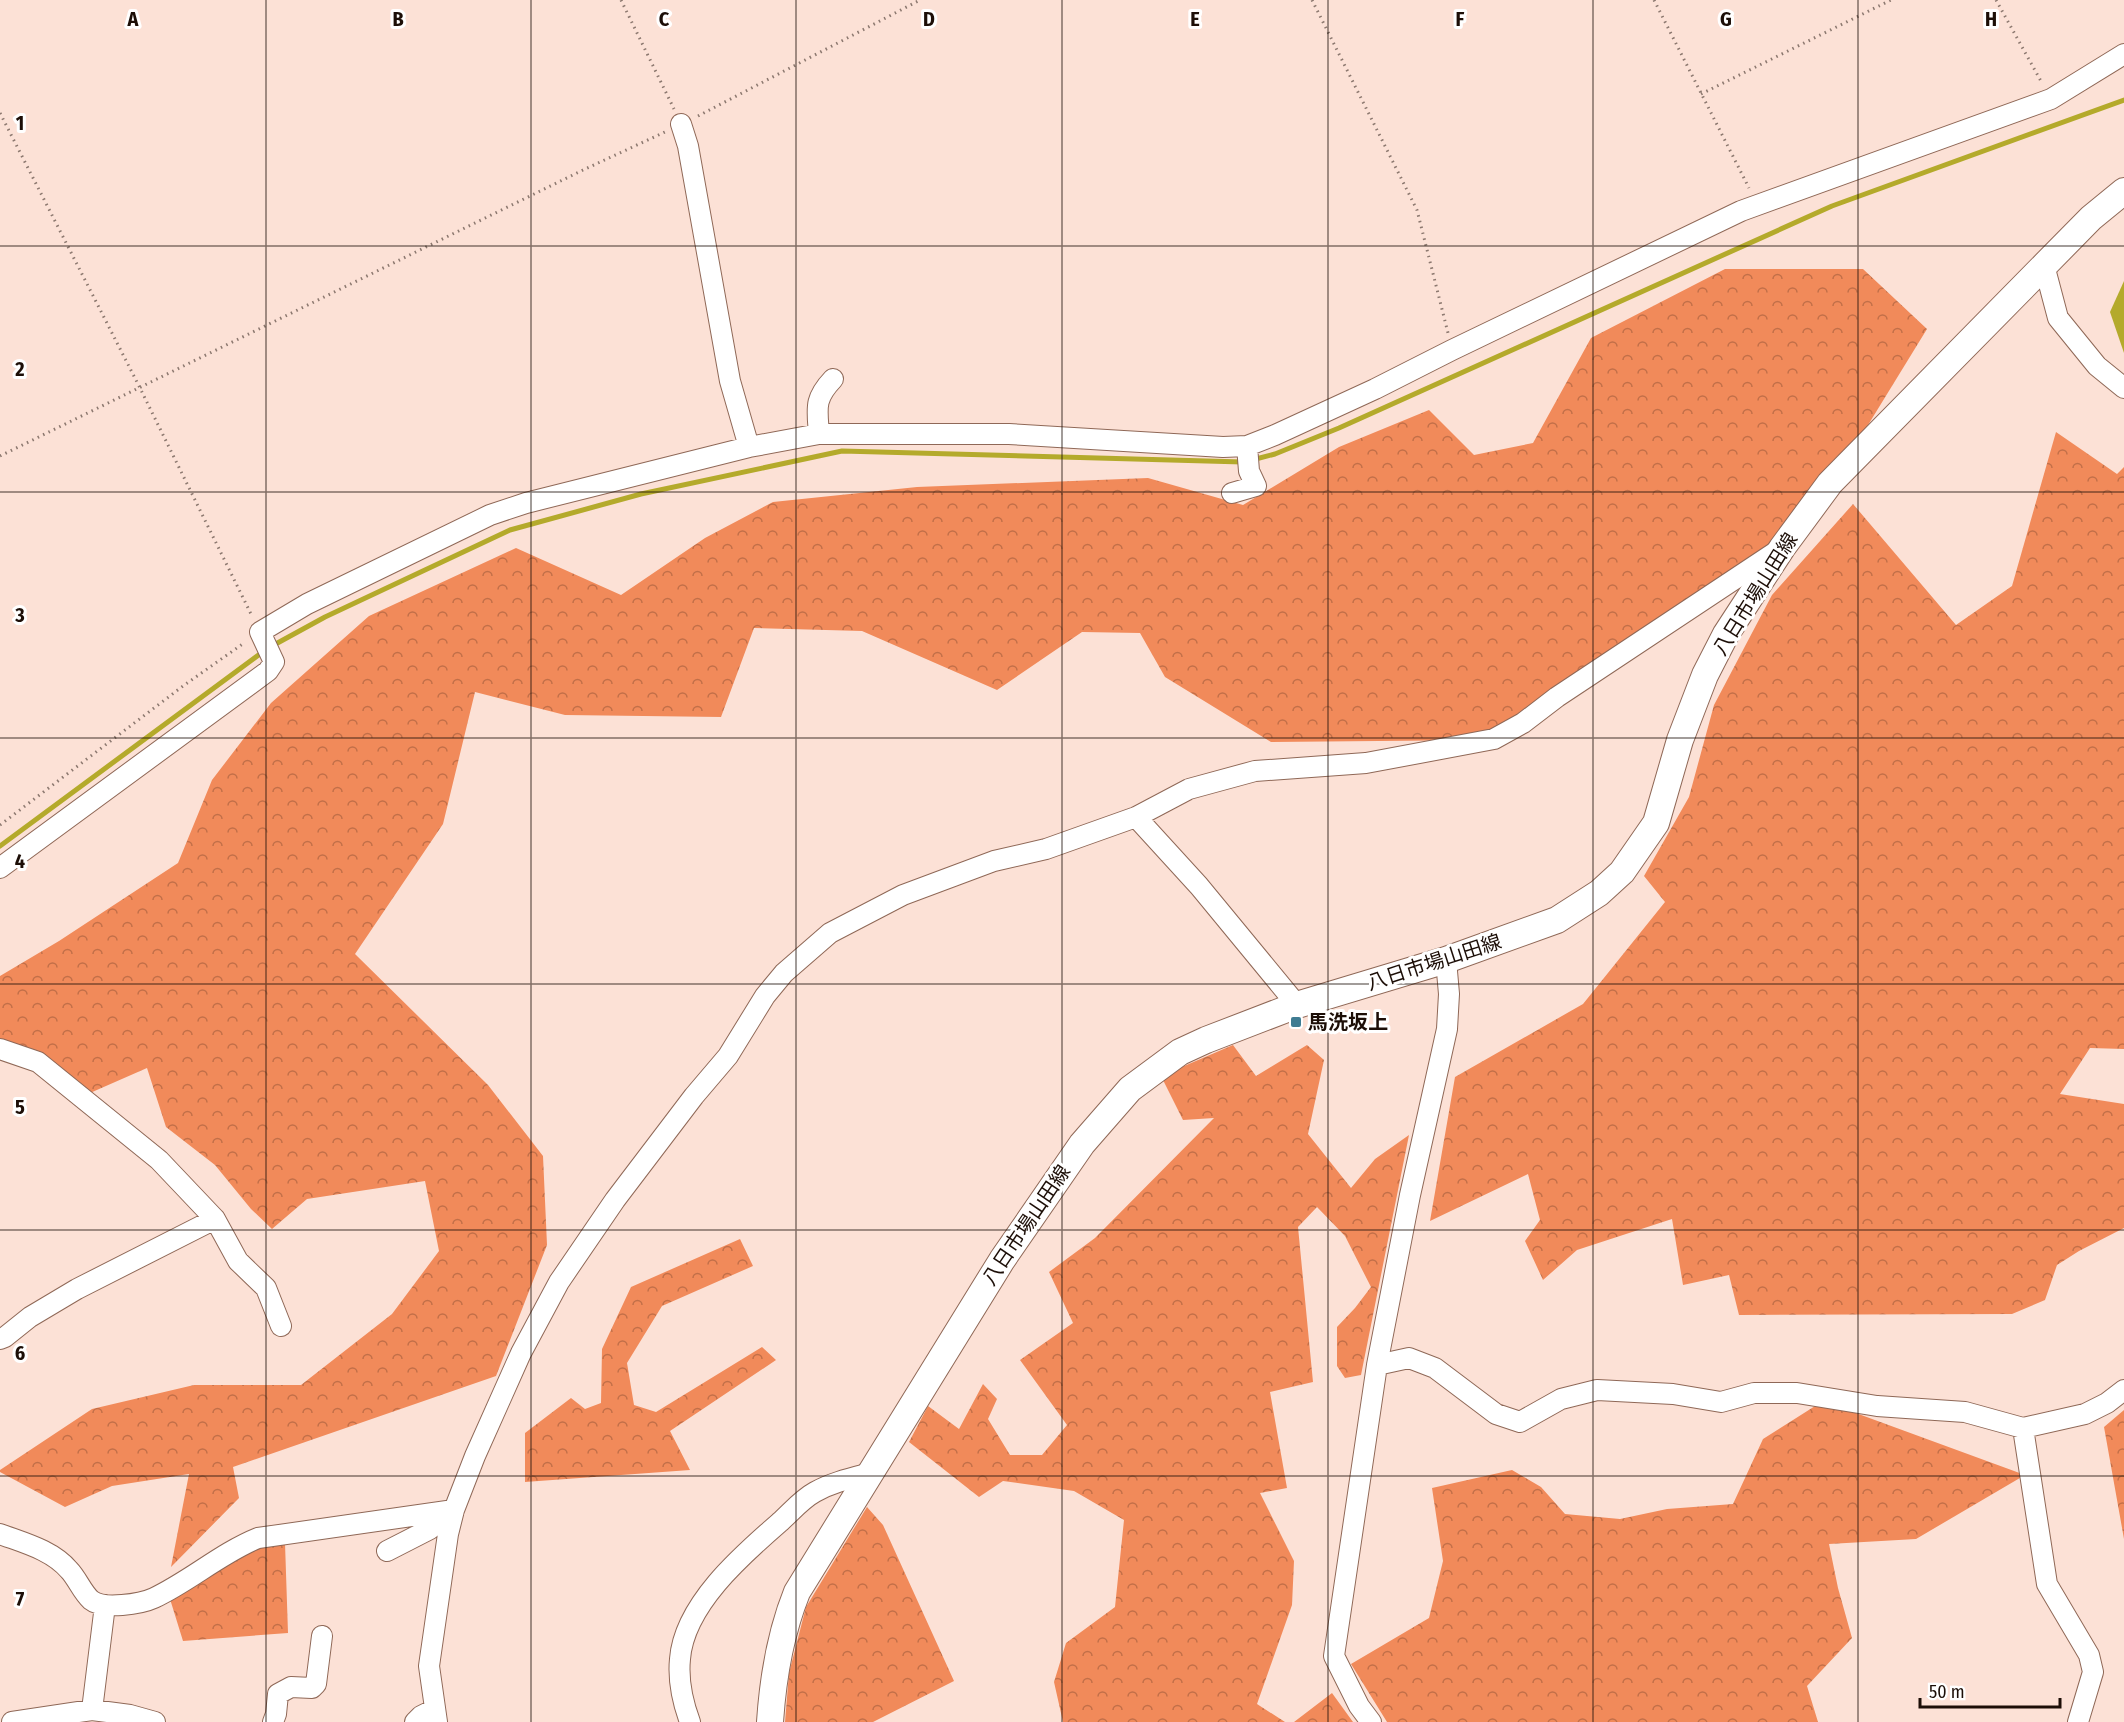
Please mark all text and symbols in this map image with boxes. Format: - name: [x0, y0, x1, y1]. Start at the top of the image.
- text: A: [127, 7, 140, 31]
- text: B: [392, 7, 404, 31]
- text: C: [659, 7, 670, 31]
- text: D: [923, 7, 935, 31]
- text: E: [1190, 7, 1200, 31]
- text: F: [1456, 7, 1465, 31]
- text: G: [1720, 7, 1732, 31]
- text: H: [1985, 7, 1997, 31]
- text: 1: [16, 111, 24, 135]
- text: 2: [14, 357, 25, 381]
- street label: 八日市場山田線: [1708, 528, 1802, 660]
- text: 3: [14, 603, 25, 627]
- text: 4: [15, 849, 25, 873]
- street label: 八日市場山田線: [1364, 929, 1504, 995]
- place label: 馬洗坂上: [1308, 1010, 1388, 1034]
- marker: 馬洗坂上: [1289, 1015, 1303, 1029]
- text: 5: [15, 1095, 25, 1119]
- street label: 八日市場山田線: [977, 1160, 1075, 1290]
- text: 6: [15, 1341, 25, 1365]
- text: 7: [16, 1587, 25, 1611]
- scale bar: [1920, 1671, 2060, 1709]
- text: 50 m: [1929, 1681, 1965, 1703]

